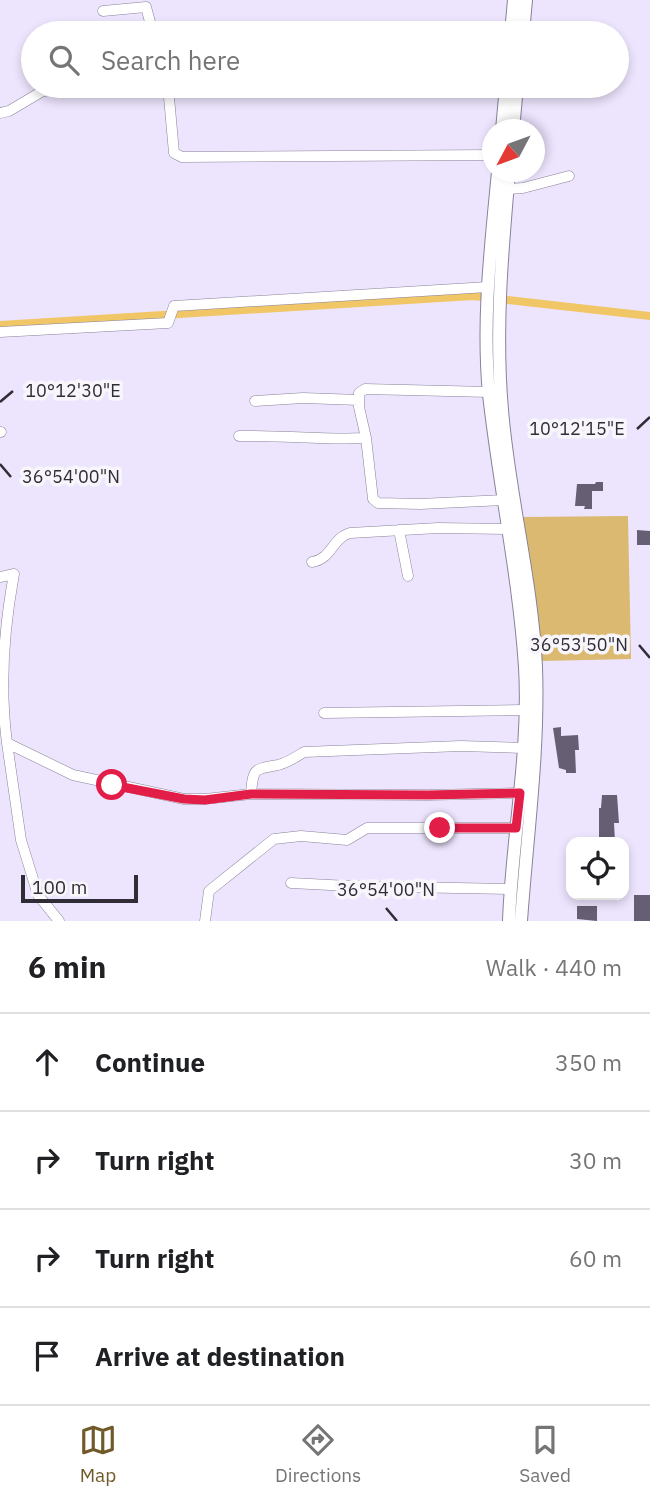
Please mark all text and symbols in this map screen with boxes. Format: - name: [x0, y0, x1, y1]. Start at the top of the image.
- search box: [21, 21, 629, 98]
- icon: search: [45, 41, 83, 79]
- text: Search here: [101, 43, 240, 77]
- north arrow: [482, 119, 545, 182]
- text: 10°12'30"E: [25, 379, 121, 402]
- text: 10°12'15"E: [529, 417, 625, 440]
- text: 36°54'00"N: [22, 465, 120, 488]
- text: 36°53'50"N: [530, 633, 628, 656]
- route start: [96, 769, 127, 800]
- route end: [424, 812, 455, 843]
- map controls: [566, 837, 629, 900]
- button: locate: [566, 837, 629, 900]
- scale bar: [21, 872, 138, 904]
- text: 100 m: [32, 875, 87, 899]
- text: 36°54'00"N: [337, 878, 435, 901]
- text: 6 min: [28, 947, 106, 986]
- text: Walk · 440 m: [486, 952, 622, 982]
- icon: ahead: [28, 1043, 66, 1081]
- text: Continue: [95, 1045, 205, 1079]
- text: 350 m: [555, 1047, 622, 1077]
- icon: right: [28, 1141, 66, 1179]
- text: Turn right: [95, 1143, 214, 1177]
- text: 30 m: [569, 1145, 622, 1175]
- icon: right: [28, 1239, 66, 1277]
- text: Turn right: [95, 1241, 214, 1275]
- text: 60 m: [569, 1243, 622, 1273]
- icon: arrive: [28, 1337, 66, 1375]
- text: Arrive at destination: [95, 1339, 345, 1373]
- tab: Map: [79, 1421, 117, 1487]
- tab: Directions: [275, 1421, 361, 1487]
- tab: Saved: [519, 1421, 571, 1487]

